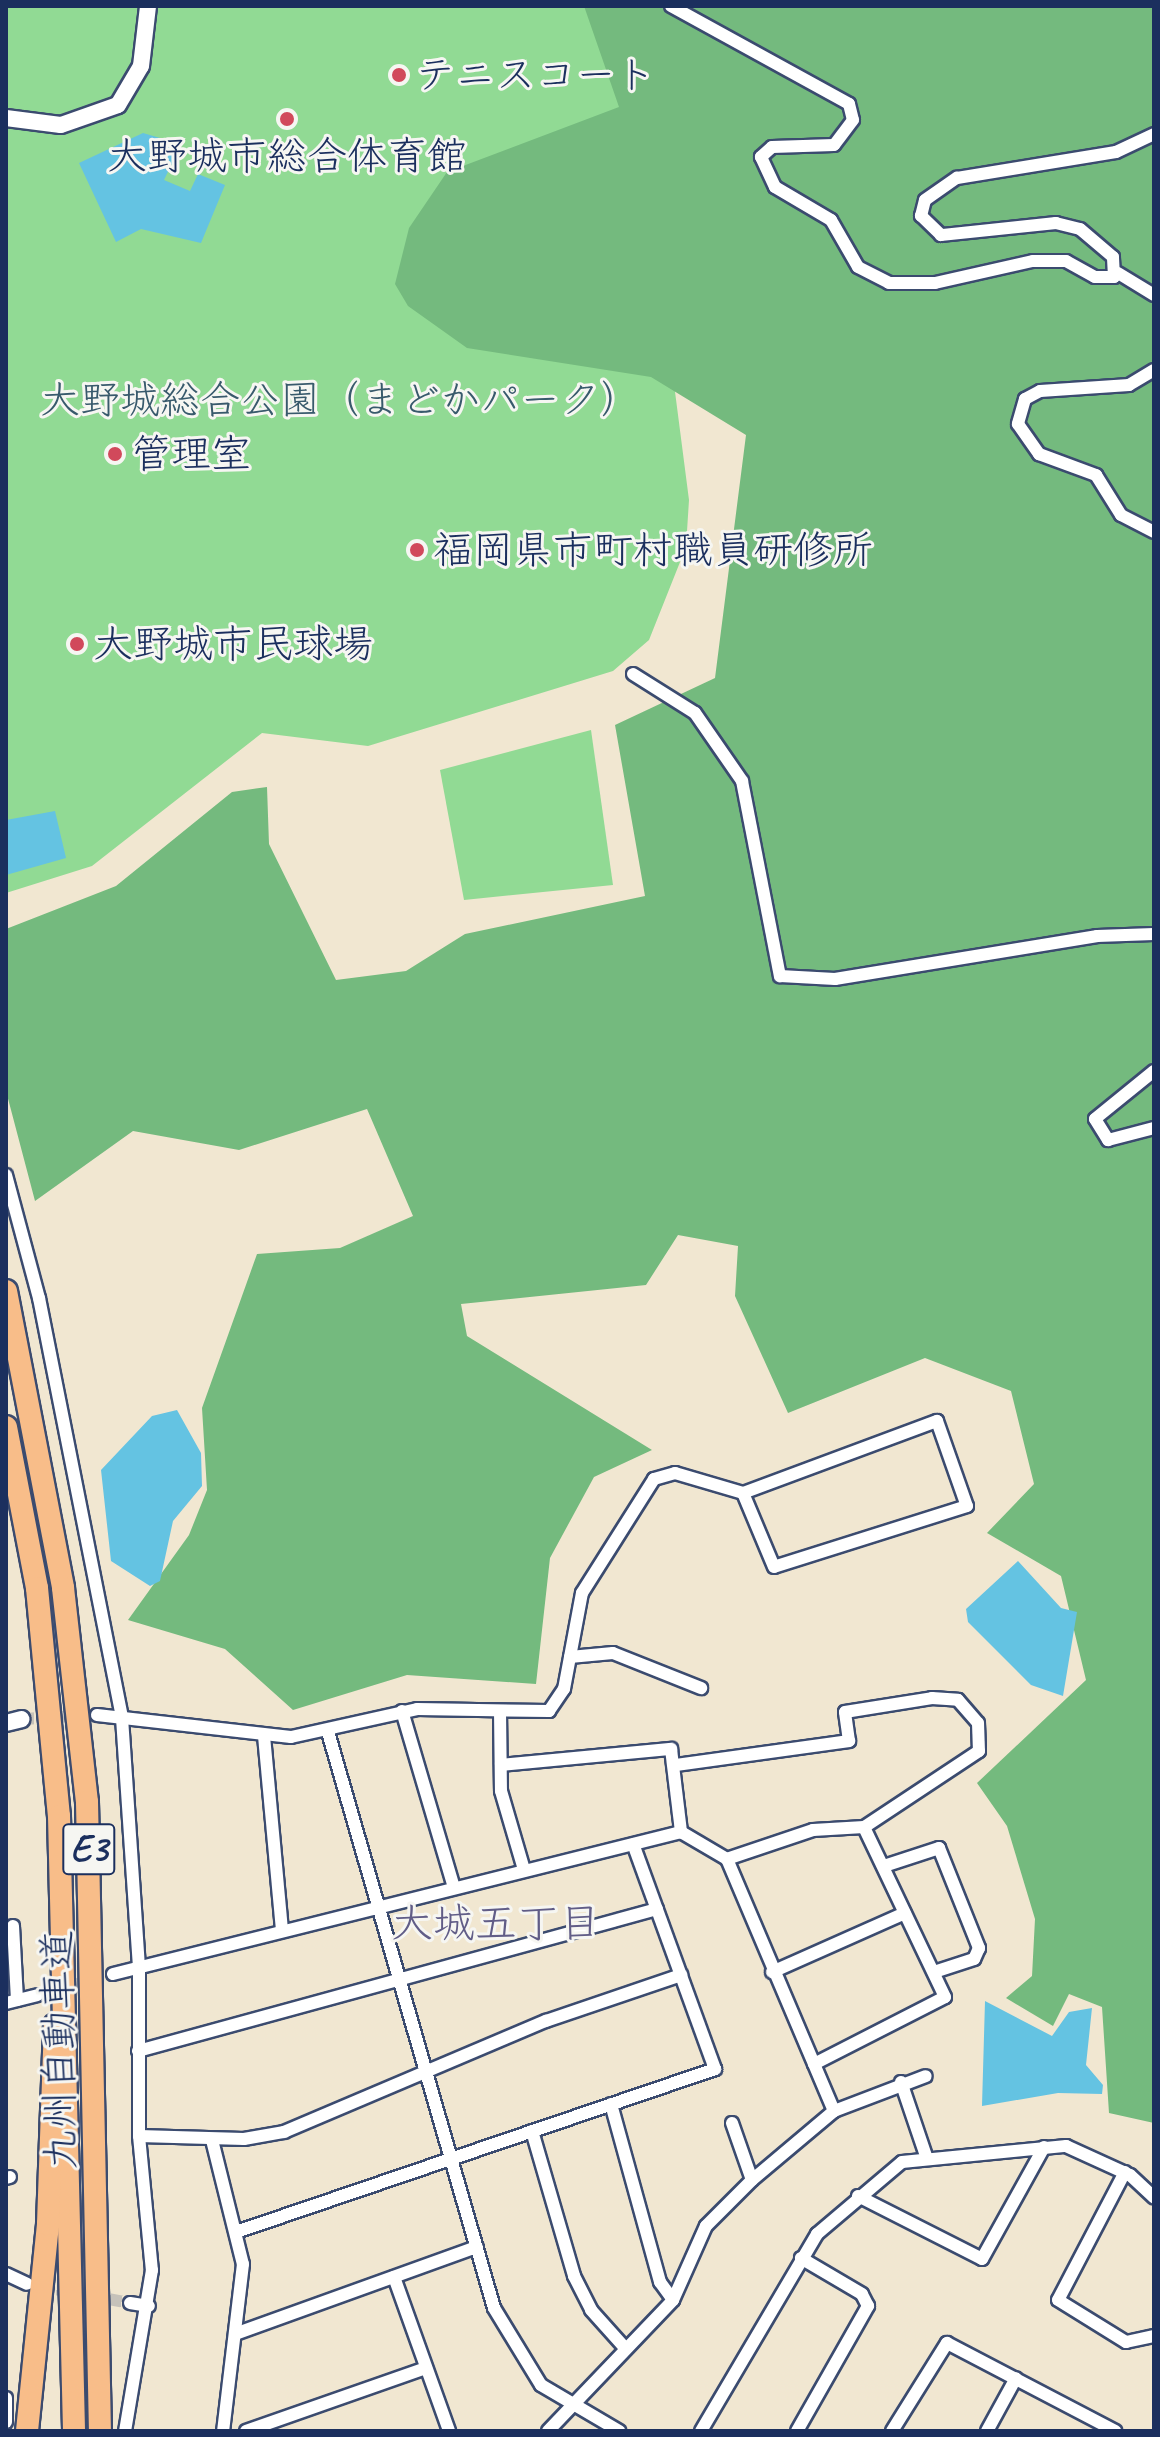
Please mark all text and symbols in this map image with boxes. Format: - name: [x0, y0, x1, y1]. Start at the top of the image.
- place label: テニスコート: [415, 51, 655, 99]
- marker: テニスコート: [390, 66, 408, 84]
- marker: 大野城市総合体育館: [278, 110, 296, 128]
- place label: 大野城市総合体育館: [107, 132, 467, 180]
- park label: 大野城総合公園（まどかパーク）: [40, 376, 640, 424]
- place label: 管理室: [131, 430, 251, 478]
- marker: 管理室: [106, 445, 124, 463]
- place label: 福岡県市町村職員研修所: [433, 526, 873, 574]
- marker: 福岡県市町村職員研修所: [408, 541, 426, 559]
- place label: 大野城市民球場: [93, 620, 373, 668]
- marker: 大野城市民球場: [68, 635, 86, 653]
- road number: E3: [61, 1815, 117, 1883]
- district label: 大城五丁目: [391, 1899, 601, 1949]
- street label: 九州自動車道: [33, 1930, 85, 2170]

